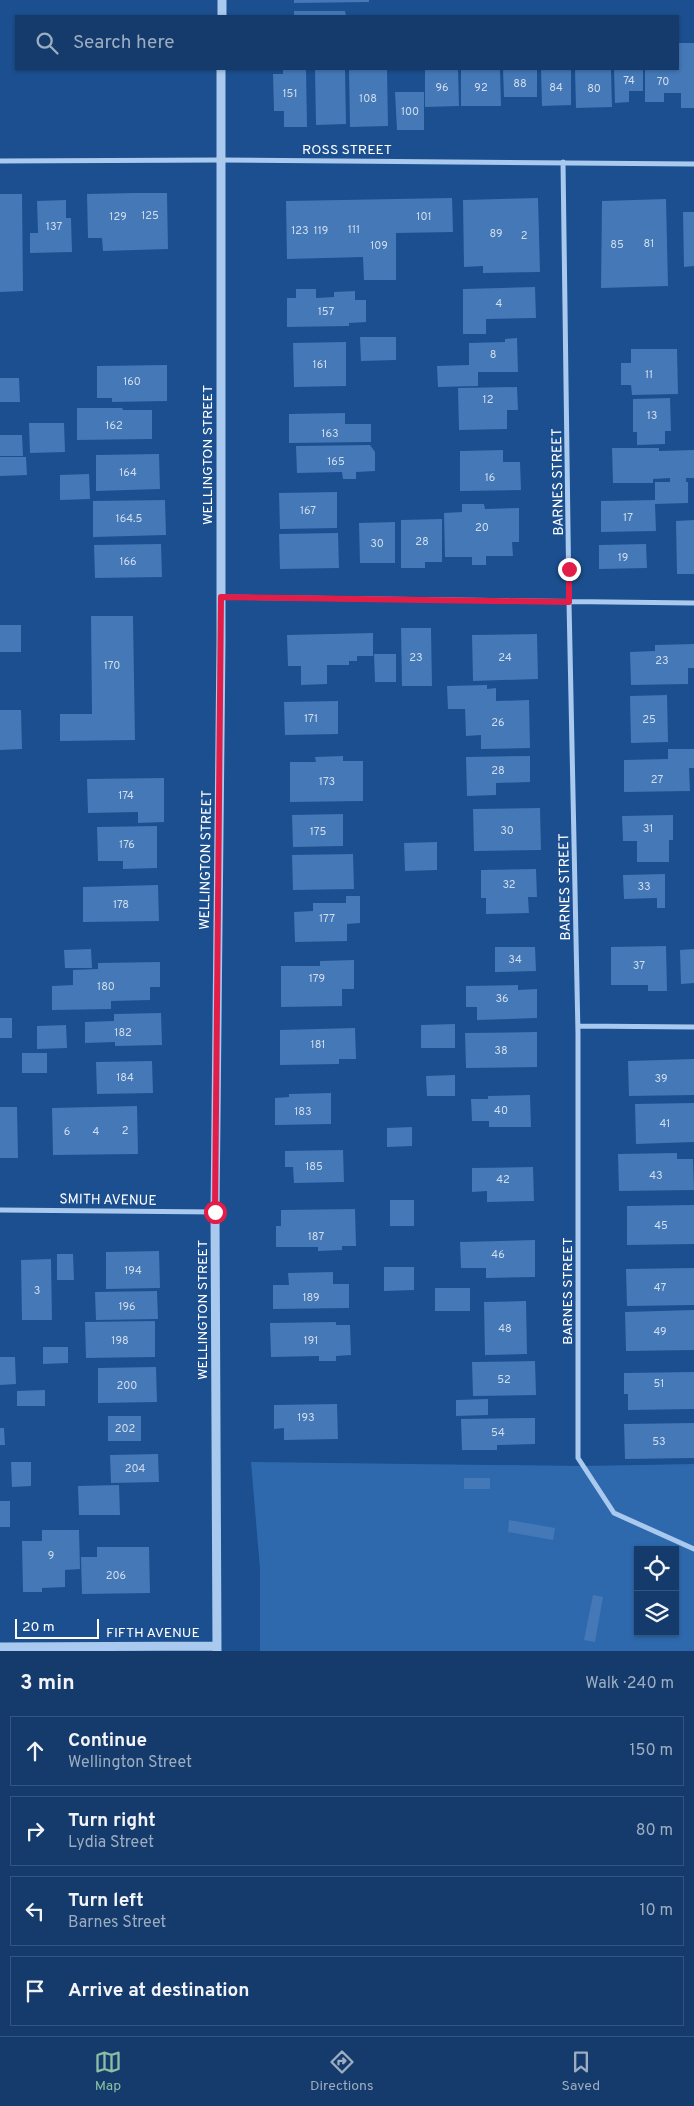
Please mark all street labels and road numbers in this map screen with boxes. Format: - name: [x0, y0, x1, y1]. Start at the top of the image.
- street label: ROSS STREET: [302, 142, 392, 159]
- street label: WELLINGTON STREET: [200, 385, 217, 525]
- street label: BARNES STREET: [549, 428, 568, 536]
- street label: WELLINGTON STREET: [197, 790, 216, 930]
- street label: BARNES STREET: [556, 833, 575, 941]
- street label: SMITH AVENUE: [59, 1191, 157, 1210]
- street label: BARNES STREET: [560, 1237, 577, 1345]
- street label: WELLINGTON STREET: [195, 1240, 212, 1380]
- street label: FIFTH AVENUE: [106, 1625, 200, 1642]

